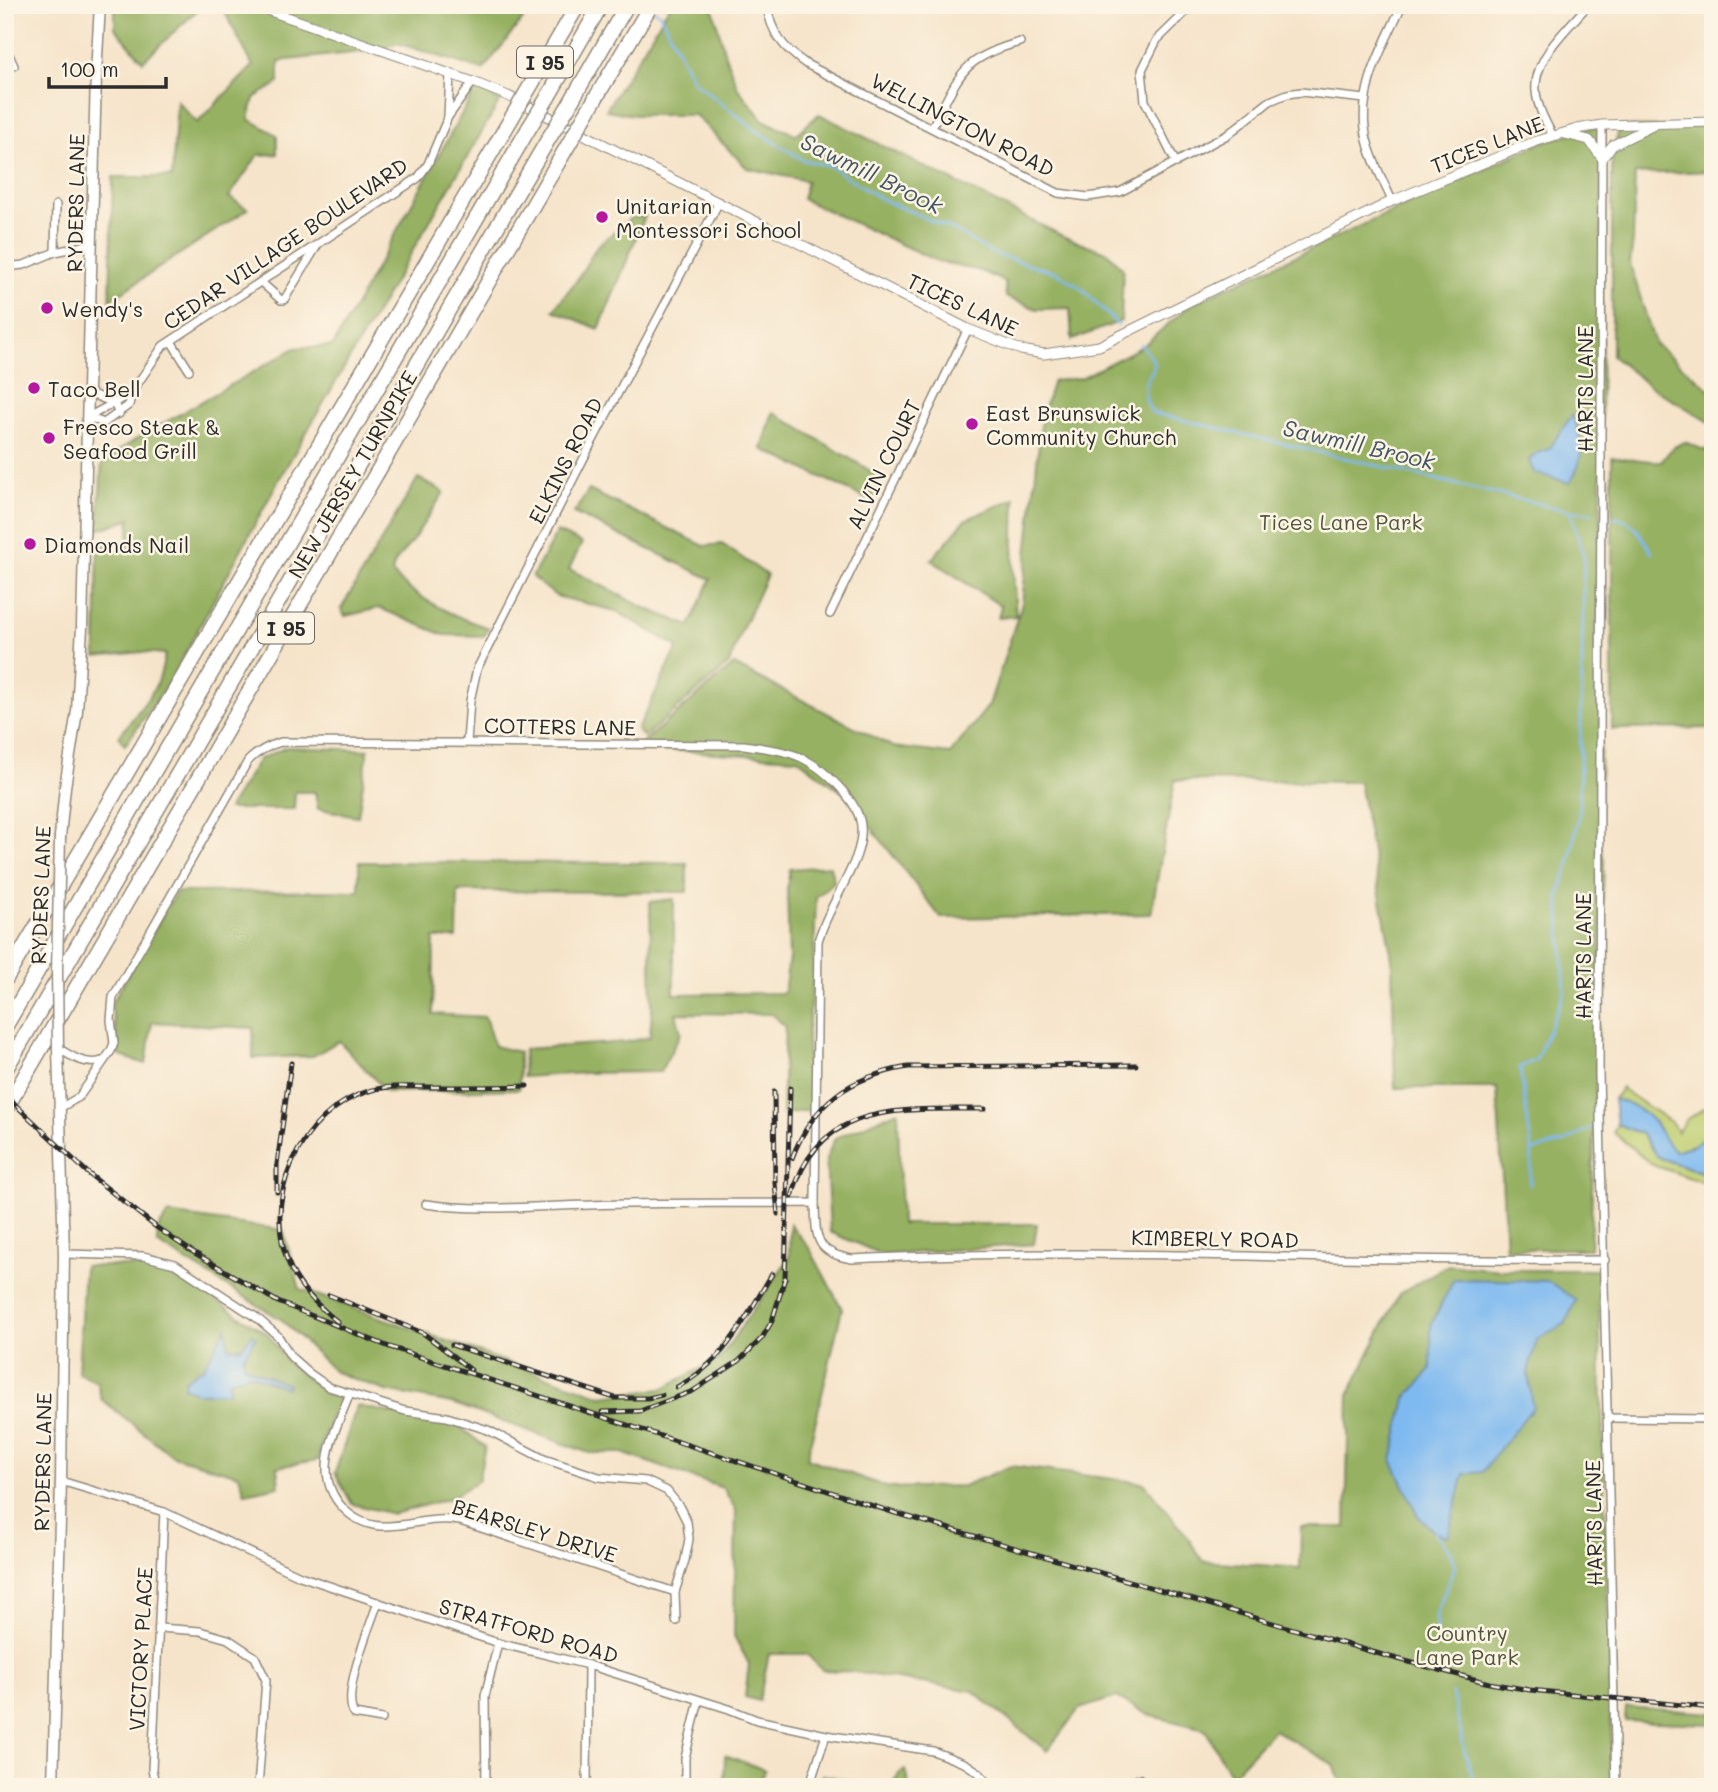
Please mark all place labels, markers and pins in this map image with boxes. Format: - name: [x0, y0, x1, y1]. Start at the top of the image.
- place label: Unitarian Montessori School: [616, 192, 802, 243]
- marker: Unitarian Montessori School: [594, 209, 610, 225]
- place label: Wendy's: [61, 295, 143, 322]
- marker: Wendy's: [39, 300, 55, 316]
- place label: Taco Bell: [48, 375, 141, 402]
- marker: Taco Bell: [26, 380, 42, 396]
- place label: East Brunswick Community Church: [986, 399, 1176, 450]
- place label: Fresco Steak & Seafood Grill: [63, 413, 220, 464]
- marker: East Brunswick Community Church: [964, 416, 980, 432]
- marker: Fresco Steak & Seafood Grill: [41, 430, 57, 446]
- place label: Diamonds Nail: [44, 531, 189, 558]
- marker: Diamonds Nail: [22, 536, 38, 552]

